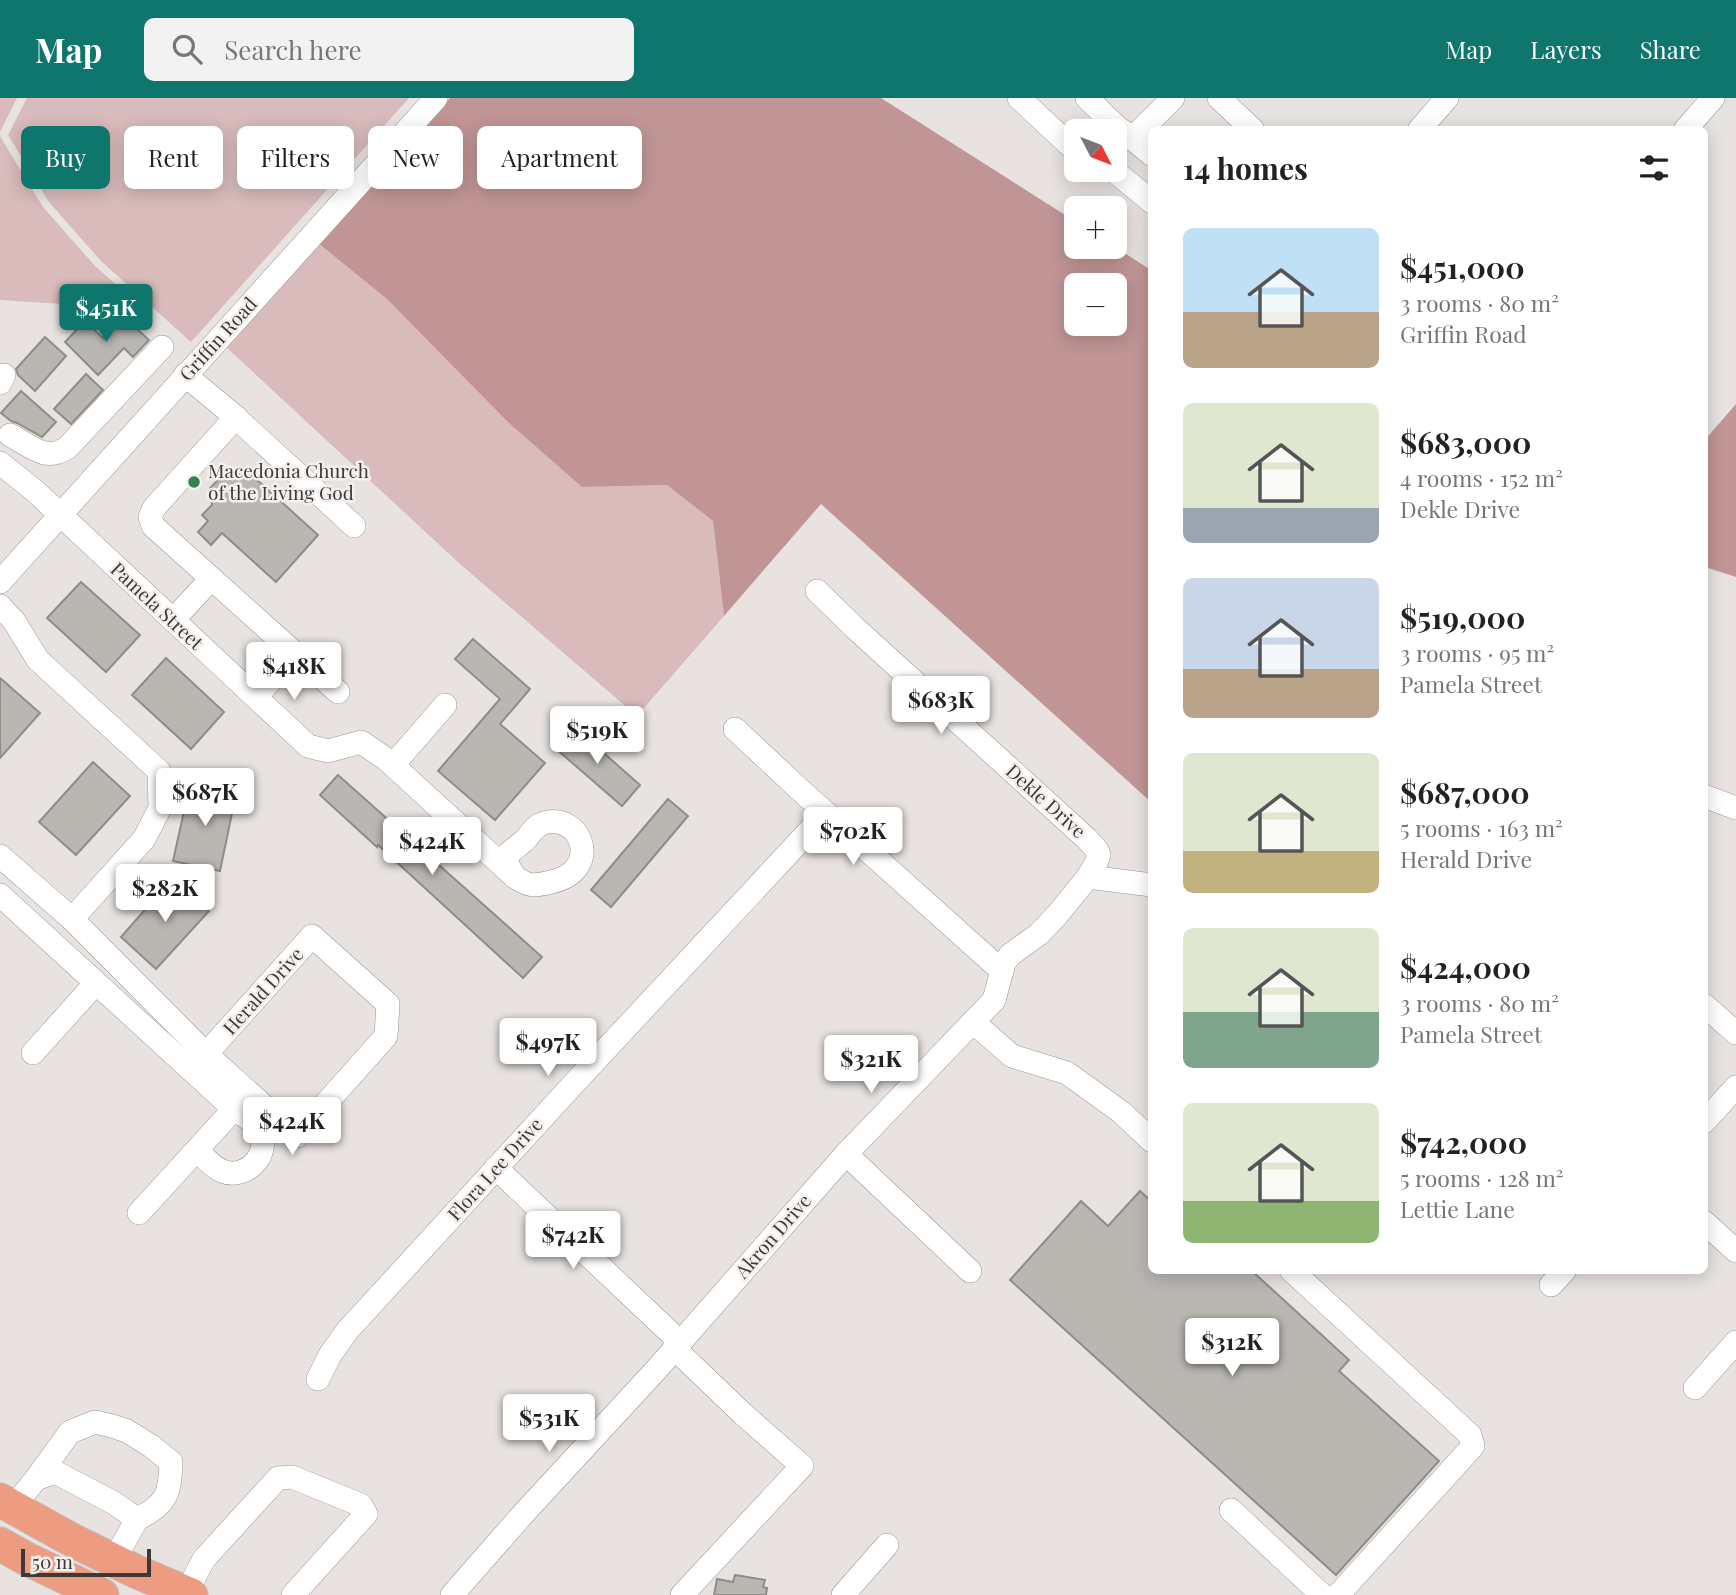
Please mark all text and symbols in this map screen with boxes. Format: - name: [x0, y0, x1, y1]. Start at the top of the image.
- search box: [144, 18, 634, 81]
- text: Map: [35, 27, 102, 71]
- icon: search: [168, 30, 206, 68]
- text: Search here: [224, 32, 362, 67]
- text: Map: [1446, 33, 1492, 65]
- text: Layers: [1530, 33, 1602, 65]
- text: Share: [1640, 33, 1701, 65]
- north arrow: [1064, 119, 1127, 182]
- map controls: [1064, 119, 1127, 336]
- chip: Buy: [21, 126, 110, 189]
- chip: Rent: [124, 126, 223, 189]
- chip: Filters: [237, 126, 354, 189]
- chip: New: [368, 126, 463, 189]
- chip: Apartment: [477, 126, 642, 189]
- text: 14 homes: [1183, 148, 1308, 188]
- icon: filters: [1635, 149, 1673, 187]
- button: +: [1064, 196, 1127, 259]
- text: $451,000: [1400, 247, 1525, 287]
- icon: home: [1239, 256, 1323, 340]
- button: −: [1064, 273, 1127, 336]
- pin: $451K: [57, 285, 155, 344]
- text: 3 rooms · 80 m²: [1400, 287, 1559, 318]
- text: $451K: [75, 291, 137, 322]
- street label: Griffin Road: [173, 291, 262, 386]
- text: Griffin Road: [1400, 318, 1527, 349]
- text: $683,000: [1400, 422, 1531, 462]
- icon: home: [1239, 431, 1323, 515]
- place label: Macedonia Church of the Living God: [208, 457, 369, 505]
- text: 4 rooms · 152 m²: [1400, 462, 1563, 493]
- marker: Macedonia Church of the Living God: [186, 474, 202, 490]
- text: Dekle Drive: [1400, 493, 1520, 524]
- street label: Pamela Street: [106, 556, 210, 655]
- text: $519,000: [1400, 597, 1525, 637]
- icon: home: [1239, 606, 1323, 690]
- text: 3 rooms · 95 m²: [1400, 637, 1554, 668]
- pin: $418K: [245, 642, 343, 702]
- text: $418K: [262, 649, 326, 680]
- text: Pamela Street: [1400, 668, 1542, 699]
- pin: $683K: [892, 676, 990, 736]
- text: $683K: [908, 683, 974, 714]
- pin: $519K: [548, 706, 646, 766]
- text: $519K: [566, 713, 628, 744]
- street label: Dekle Drive: [1001, 757, 1092, 843]
- pin: $687K: [156, 768, 254, 828]
- text: $687,000: [1400, 772, 1530, 812]
- text: $687K: [172, 775, 238, 806]
- icon: home: [1239, 781, 1323, 865]
- pin: $702K: [804, 808, 902, 867]
- text: 5 rooms · 163 m²: [1400, 812, 1563, 843]
- text: $702K: [820, 814, 886, 845]
- pin: $424K: [383, 818, 481, 877]
- text: $424K: [399, 824, 465, 855]
- text: Herald Drive: [1400, 843, 1532, 874]
- pin: $282K: [116, 864, 214, 924]
- text: $282K: [132, 871, 198, 902]
- street label: Herald Drive: [216, 941, 308, 1040]
- text: $424,000: [1400, 947, 1531, 987]
- icon: home: [1239, 956, 1323, 1040]
- text: 3 rooms · 80 m²: [1400, 987, 1559, 1018]
- pin: $497K: [499, 1018, 597, 1078]
- text: Pamela Street: [1400, 1018, 1542, 1049]
- text: $497K: [516, 1025, 580, 1056]
- pin: $321K: [822, 1035, 920, 1095]
- text: $321K: [840, 1042, 902, 1073]
- pin: $424K: [243, 1098, 341, 1157]
- text: $424K: [259, 1104, 325, 1135]
- street label: Flora Lee Drive: [441, 1111, 548, 1225]
- text: $742,000: [1400, 1122, 1527, 1162]
- icon: home: [1239, 1131, 1323, 1215]
- text: 5 rooms · 128 m²: [1400, 1162, 1564, 1193]
- street label: Akron Drive: [728, 1188, 816, 1284]
- text: Lettie Lane: [1400, 1193, 1515, 1224]
- pin: $742K: [524, 1212, 622, 1271]
- text: $742K: [541, 1218, 605, 1249]
- pin: $312K: [1183, 1318, 1281, 1378]
- text: $312K: [1201, 1325, 1263, 1356]
- pin: $531K: [500, 1394, 598, 1454]
- text: $531K: [519, 1401, 579, 1432]
- scale bar: [21, 1546, 150, 1578]
- text: 50 m: [32, 1548, 73, 1574]

